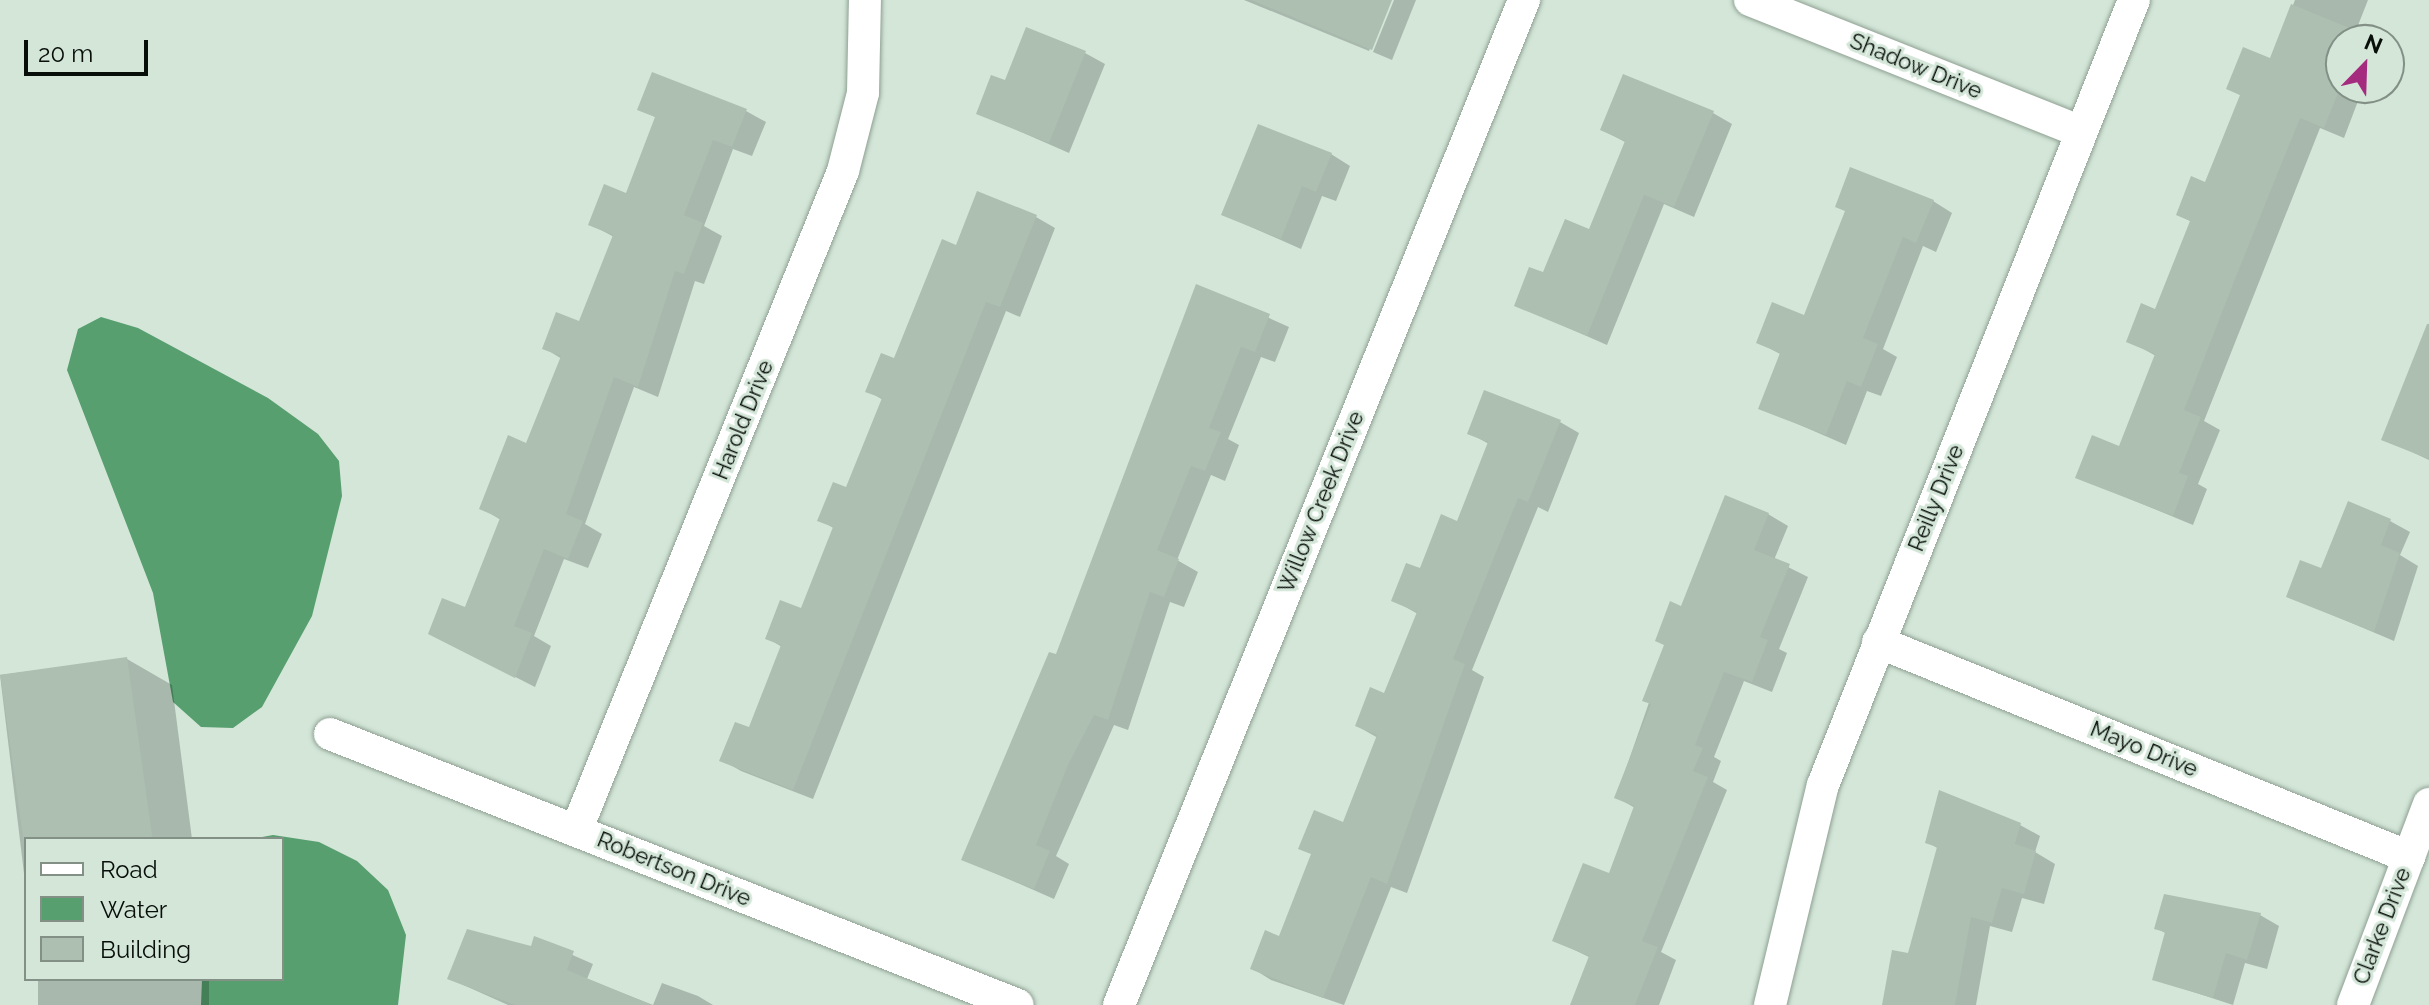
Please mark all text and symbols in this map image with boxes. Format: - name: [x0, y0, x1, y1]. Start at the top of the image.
- scale bar: [28, 24, 152, 74]
- north arrow: [2325, 24, 2405, 104]
- street label: Shadow Drive: [1846, 27, 1986, 105]
- text: N: [2361, 28, 2386, 59]
- text: 20 m: [38, 39, 93, 68]
- street label: Harold Drive: [707, 356, 779, 484]
- street label: Willow Creek Drive: [1272, 407, 1370, 597]
- street label: Reilly Drive: [1903, 441, 1969, 555]
- street label: Mayo Drive: [2086, 715, 2202, 783]
- street label: Robertson Drive: [593, 826, 755, 912]
- legend: [24, 837, 284, 981]
- text: Road: [100, 855, 158, 884]
- street label: Clarke Drive: [2348, 864, 2416, 988]
- text: Water: [100, 895, 167, 924]
- text: Building: [100, 935, 191, 964]

